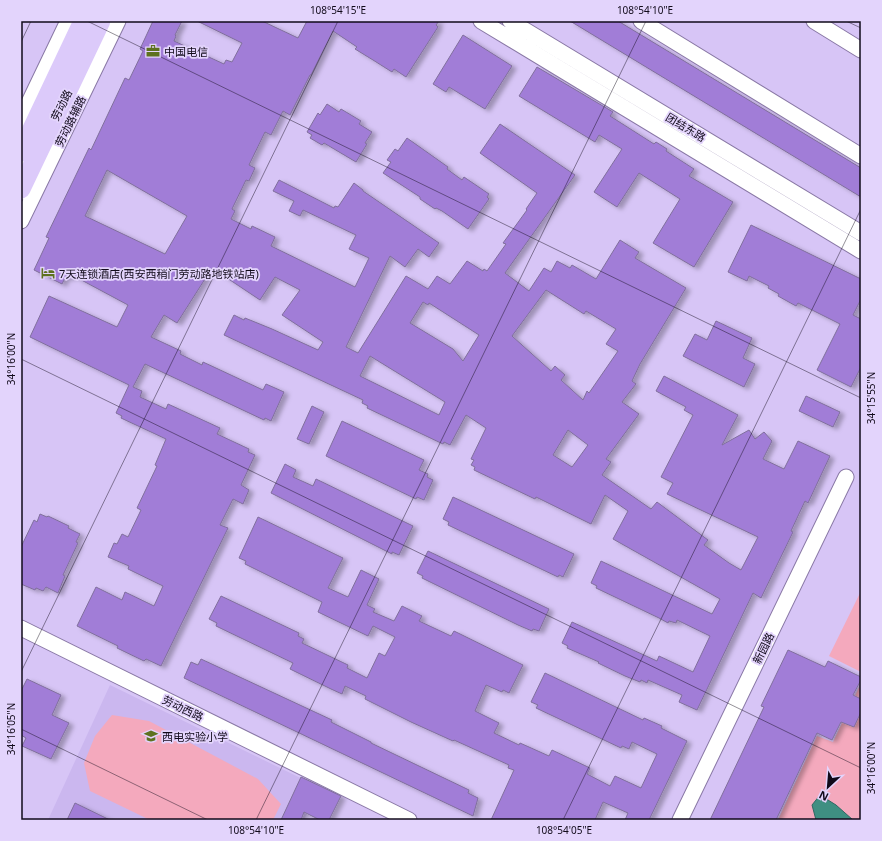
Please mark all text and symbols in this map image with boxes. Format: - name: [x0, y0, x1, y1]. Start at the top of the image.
- text: 108°54'15"E: [310, 3, 366, 17]
- text: 108°54'10"E: [617, 3, 673, 17]
- office icon: 中国电信: [145, 43, 161, 59]
- place label: 中国电信: [164, 44, 208, 59]
- street label: 劳动路: [47, 87, 75, 123]
- street label: 劳动路辅路: [51, 93, 89, 149]
- street label: 团结东路: [663, 109, 709, 145]
- hotel icon: 7天连锁酒店(西安西稍门劳动路地铁站店): [40, 265, 56, 281]
- place label: 7天连锁酒店(西安西稍门劳动路地铁站店): [59, 266, 259, 281]
- text: 34°16'00"N: [4, 333, 18, 385]
- text: 34°15'55"N: [864, 372, 878, 424]
- street label: 新园路: [749, 630, 777, 666]
- street label: 劳动西路: [160, 692, 206, 724]
- text: 34°16'05"N: [4, 703, 18, 755]
- school or university icon: 西电实验小学: [143, 728, 159, 744]
- place label: 西电实验小学: [162, 729, 228, 744]
- text: 34°16'00"N: [864, 742, 878, 794]
- north arrow: [808, 767, 848, 807]
- text: N: [816, 788, 831, 805]
- text: 108°54'10"E: [228, 823, 284, 837]
- text: 108°54'05"E: [536, 823, 592, 837]

